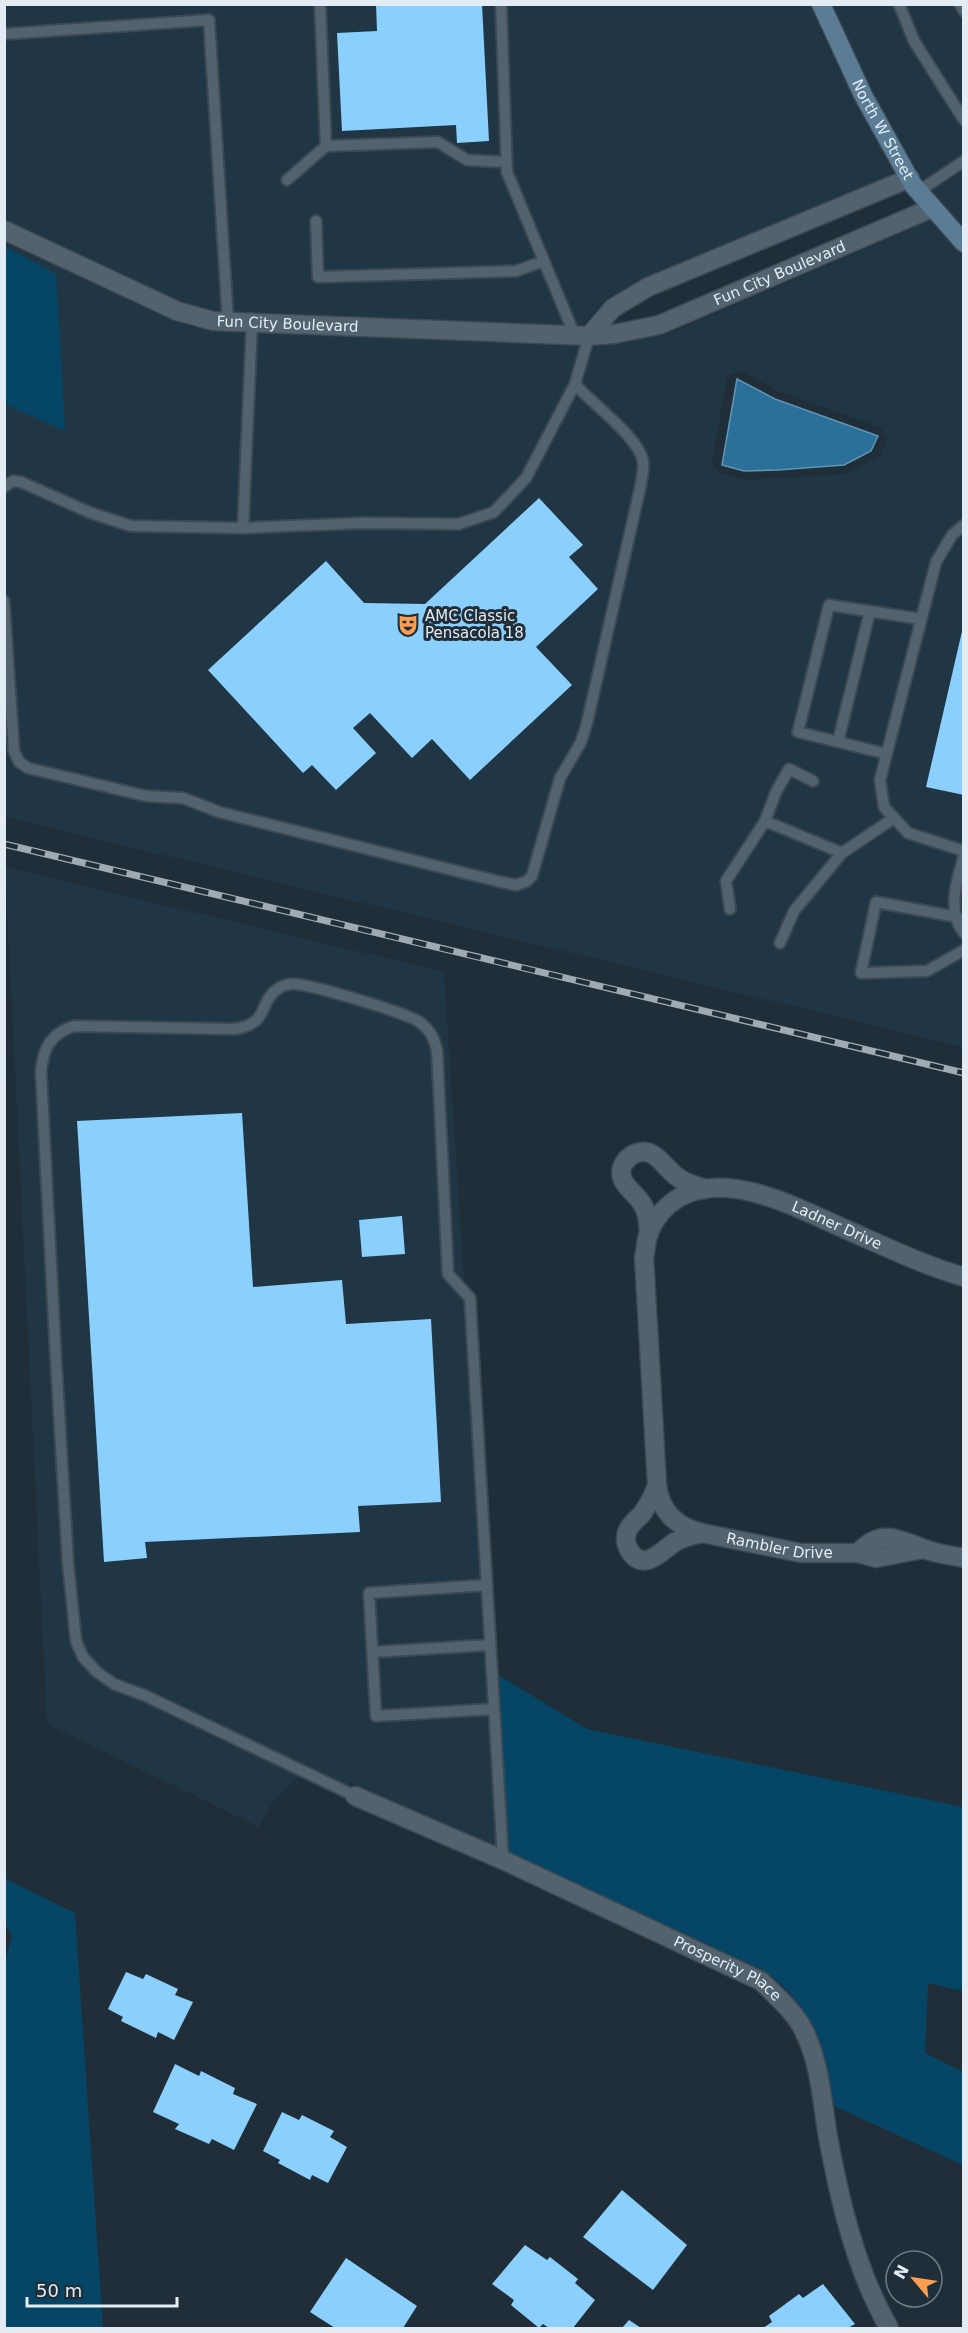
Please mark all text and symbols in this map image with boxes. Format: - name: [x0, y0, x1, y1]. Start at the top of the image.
- street label: North W Street: [848, 76, 917, 183]
- street label: Fun City Boulevard: [711, 237, 848, 309]
- street label: Fun City Boulevard: [216, 312, 359, 336]
- place label: AMC Classic Pensacola 18: [425, 607, 524, 642]
- theatre icon: AMC Classic Pensacola 18: [396, 613, 420, 637]
- street label: Ladner Drive: [789, 1197, 885, 1253]
- street label: Rambler Drive: [725, 1529, 833, 1562]
- street label: Prosperity Place: [671, 1932, 785, 2005]
- north arrow: [884, 2249, 944, 2309]
- text: N: [890, 2262, 913, 2282]
- scale bar: [27, 2270, 177, 2308]
- text: 50 m: [36, 2280, 82, 2301]

